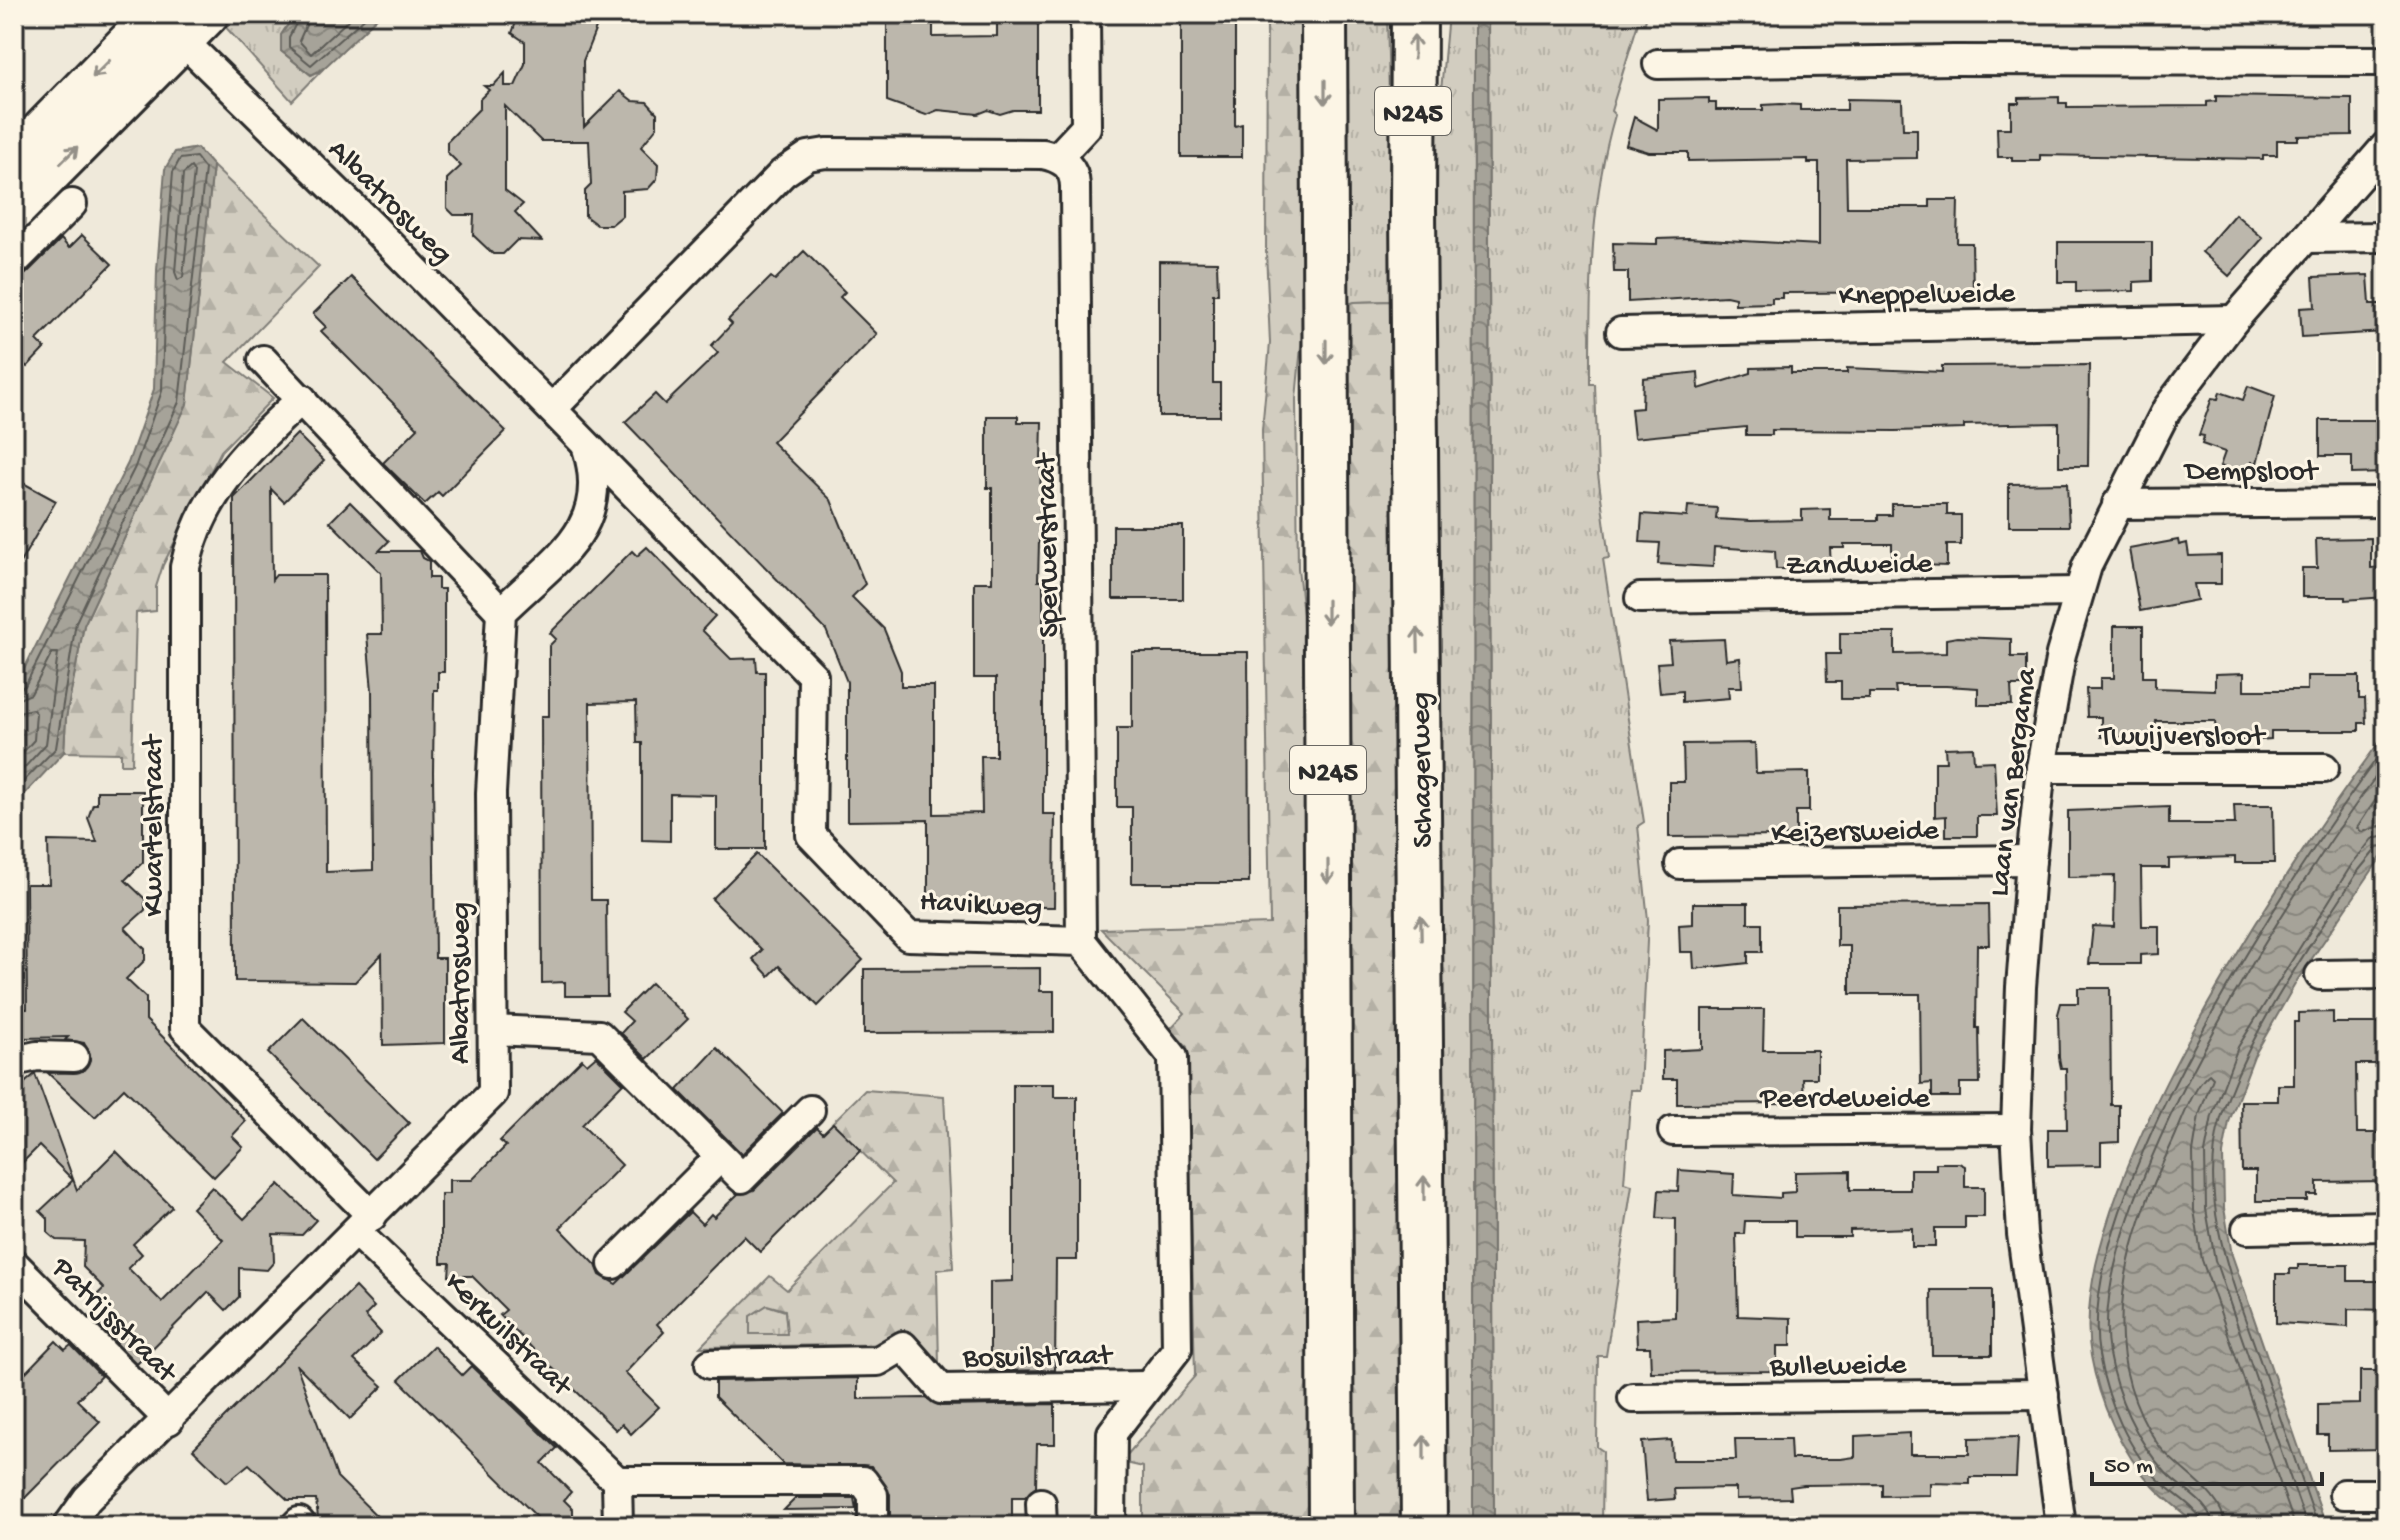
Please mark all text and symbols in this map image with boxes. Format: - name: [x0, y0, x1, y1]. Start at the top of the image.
- one-way arrow: [1406, 34, 1422, 61]
- one-way arrow: [92, 59, 111, 78]
- one-way arrow: [1317, 78, 1332, 105]
- road number: N245: [1375, 87, 1451, 135]
- street label: Albatrosweg: [319, 134, 458, 273]
- one-way arrow: [59, 145, 79, 164]
- street label: Kneppelweide: [1839, 277, 2016, 316]
- one-way arrow: [1318, 338, 1334, 365]
- street label: Sperwerstraat: [1030, 451, 1069, 638]
- street label: Dempsloot: [2183, 456, 2320, 491]
- street label: Zandweide: [1786, 548, 1933, 585]
- one-way arrow: [1319, 598, 1335, 625]
- one-way arrow: [1410, 627, 1425, 654]
- street label: Laan van Bergama: [1983, 665, 2046, 899]
- street label: Schagerweg: [1405, 692, 1442, 848]
- street label: Twuijversloot: [2098, 721, 2267, 756]
- street label: Kwartelstraat: [138, 733, 173, 916]
- road number: N245: [1290, 746, 1366, 794]
- street label: Keizersweide: [1771, 815, 1939, 852]
- one-way arrow: [1320, 858, 1336, 885]
- street label: Havikweg: [919, 886, 1043, 927]
- street label: Albatrosweg: [445, 902, 480, 1064]
- one-way arrow: [1413, 915, 1429, 942]
- street label: Peerdeweide: [1759, 1083, 1930, 1118]
- one-way arrow: [1416, 1175, 1432, 1202]
- street label: Patrijsstraat: [43, 1251, 184, 1393]
- street label: Kerkuilstraat: [436, 1266, 580, 1406]
- street label: Bosuilstraat: [961, 1340, 1114, 1377]
- street label: Bulleweide: [1769, 1349, 1907, 1386]
- one-way arrow: [1416, 1435, 1432, 1462]
- scale bar: [2092, 1436, 2322, 1486]
- text: 50 m: [2104, 1453, 2153, 1482]

